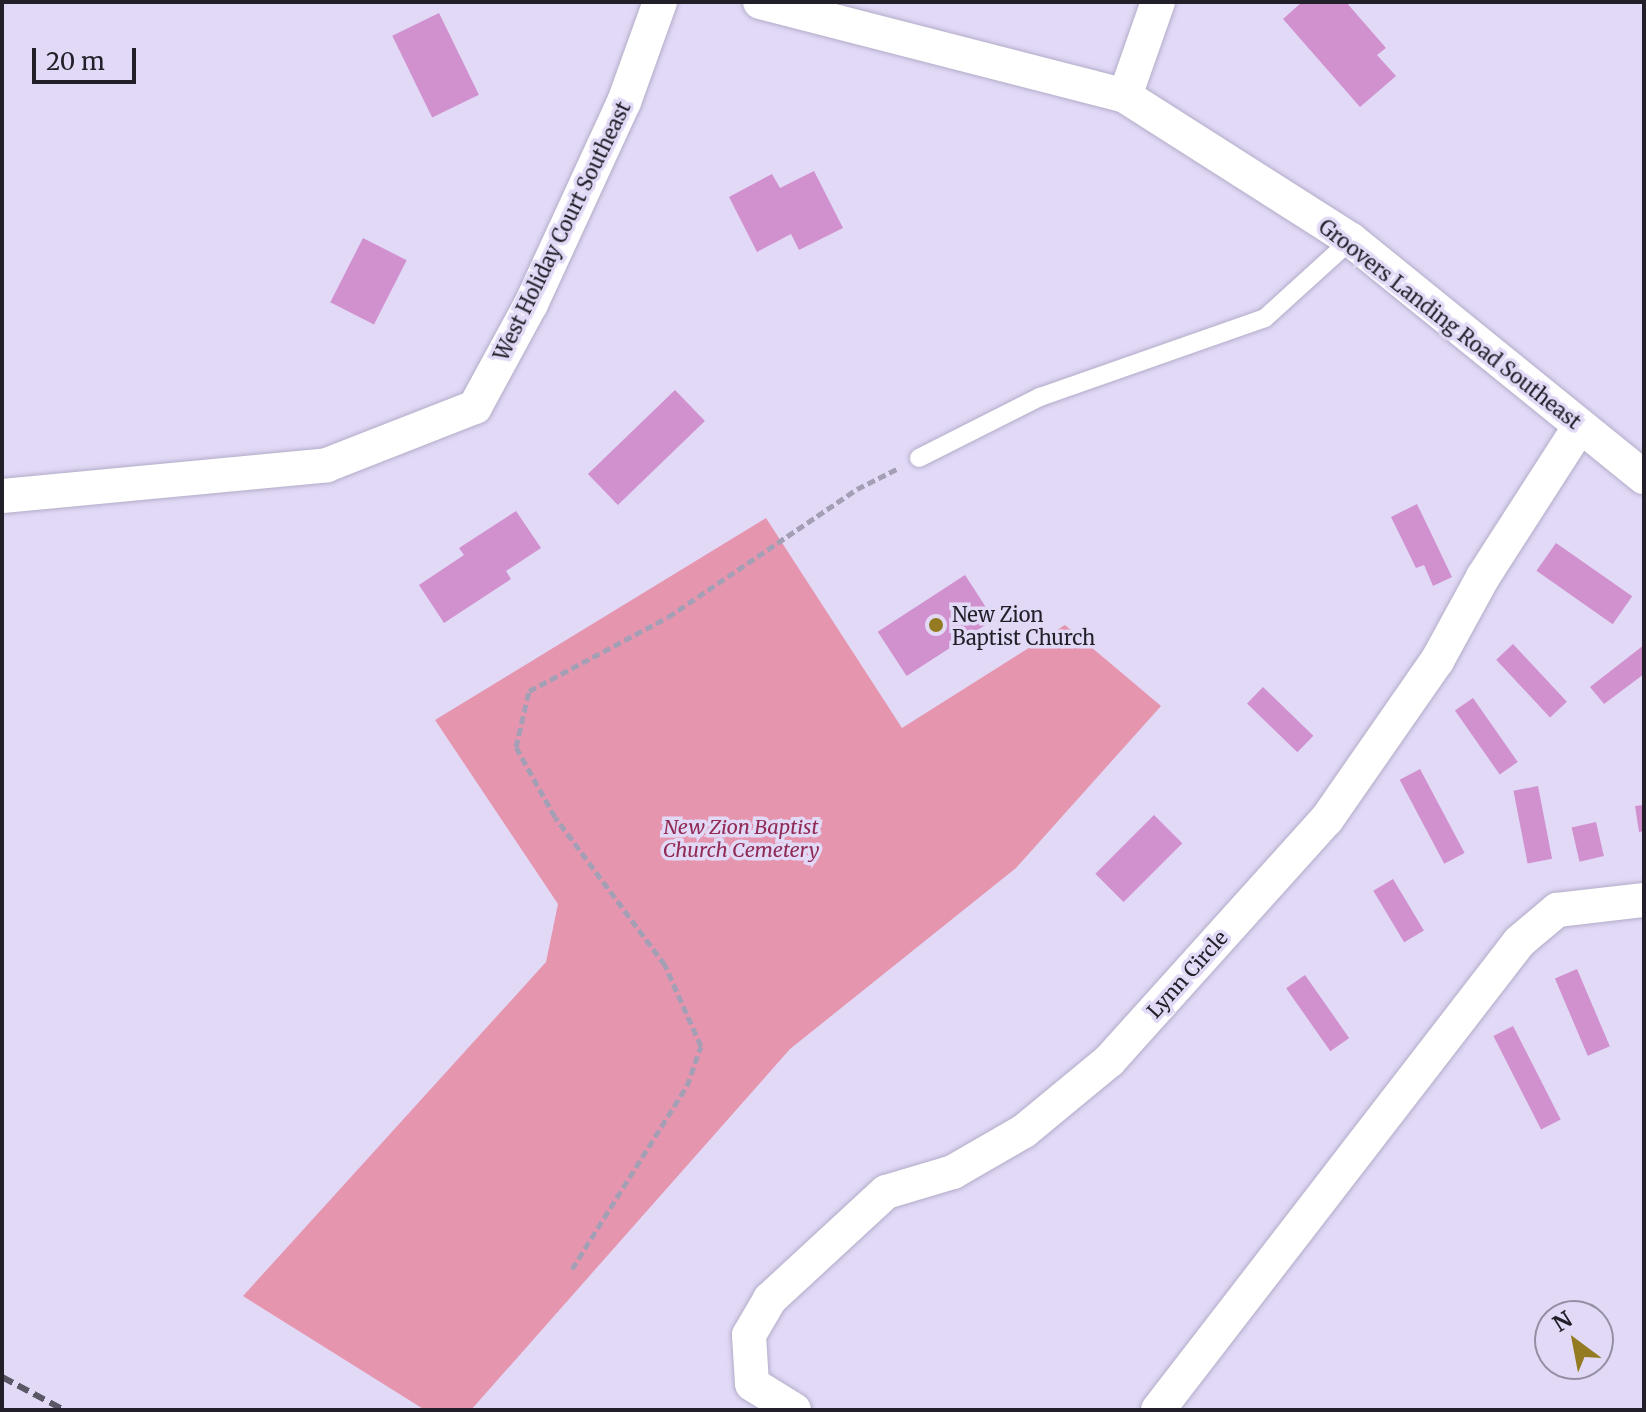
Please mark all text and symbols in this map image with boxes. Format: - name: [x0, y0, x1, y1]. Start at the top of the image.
- scale bar: [36, 32, 140, 82]
- text: 20 m: [46, 46, 105, 77]
- street label: West Holiday Court Southeast: [489, 98, 635, 364]
- street label: Groovers Landing Road Southeast: [1314, 214, 1586, 434]
- place label: New Zion Baptist Church: [952, 602, 1095, 649]
- marker: New Zion Baptist Church: [927, 616, 945, 634]
- park label: New Zion Baptist Church Cemetery: [663, 815, 819, 862]
- street label: Lynn Circle: [1142, 926, 1232, 1022]
- north arrow: [1534, 1300, 1614, 1380]
- text: N: [1548, 1305, 1577, 1338]

